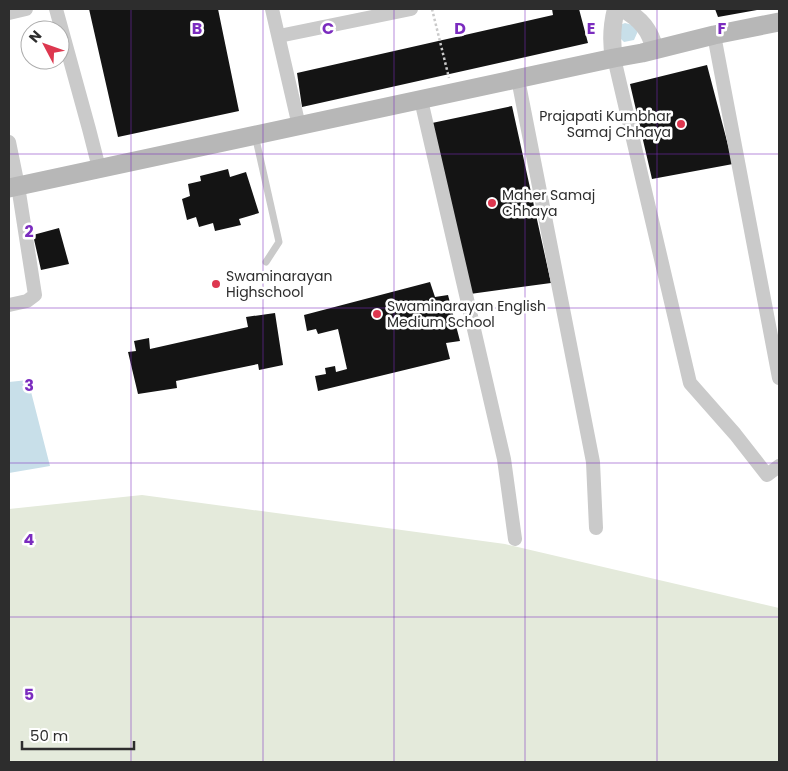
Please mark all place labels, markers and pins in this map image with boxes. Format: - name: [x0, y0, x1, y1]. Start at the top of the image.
- place label: Prajapati Kumbhar Samaj Chhaya: [539, 106, 671, 142]
- marker: Prajapati Kumbhar Samaj Chhaya: [675, 118, 687, 130]
- place label: Maher Samaj Chhaya: [502, 185, 595, 221]
- marker: Maher Samaj Chhaya: [486, 197, 498, 209]
- place label: Swaminarayan Highschool: [226, 266, 332, 302]
- marker: Swaminarayan Highschool: [210, 278, 222, 290]
- place label: Swaminarayan English Medium School: [387, 296, 546, 332]
- marker: Swaminarayan English Medium School: [371, 308, 383, 320]

